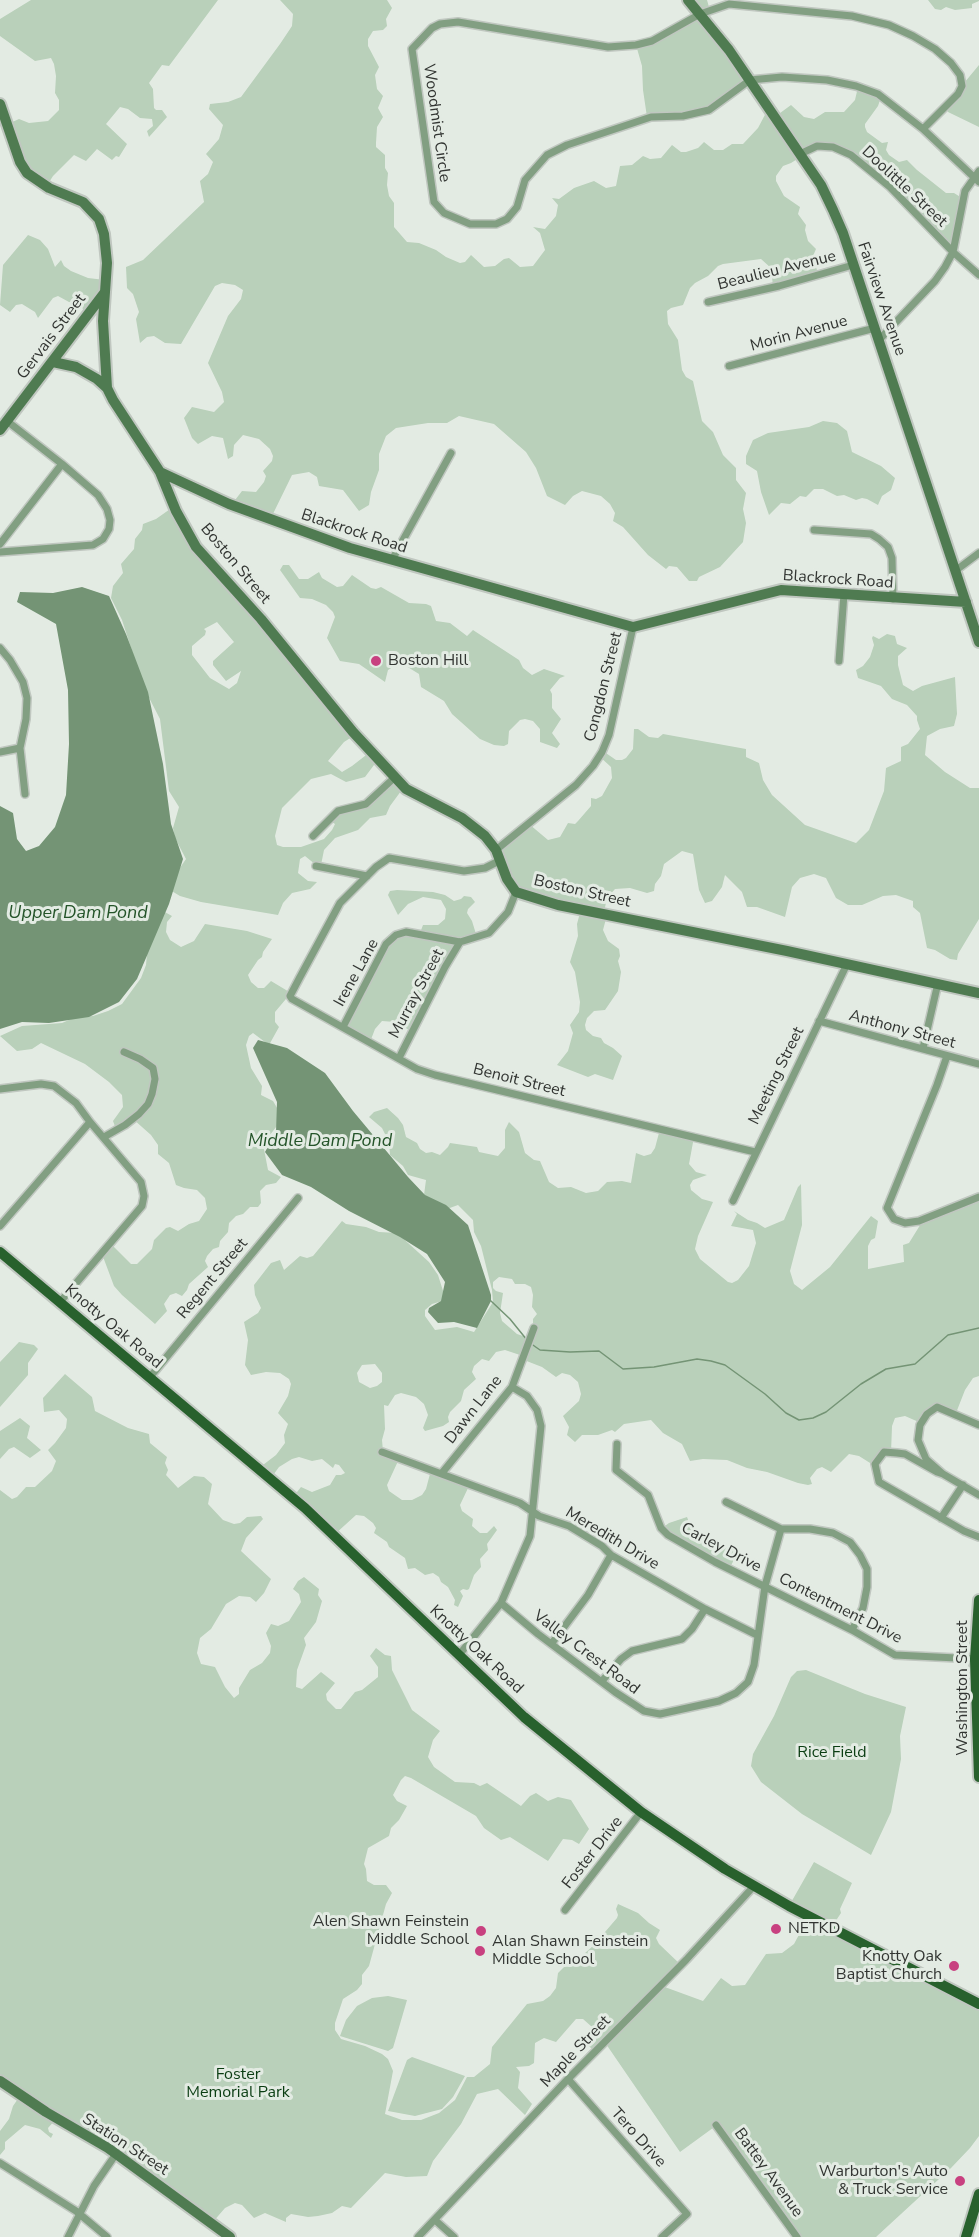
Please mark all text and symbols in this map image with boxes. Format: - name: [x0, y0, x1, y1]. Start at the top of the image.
- street label: Woodmist Circle: [418, 63, 454, 183]
- street label: Doolittle Street: [857, 142, 951, 232]
- street label: Fairview Avenue: [853, 240, 909, 358]
- street label: Beaulieu Avenue: [716, 247, 838, 295]
- street label: Gervais Street: [14, 290, 90, 384]
- street label: Morin Avenue: [748, 312, 850, 356]
- street label: Blackrock Road: [298, 506, 410, 558]
- street label: Boston Street: [196, 520, 274, 608]
- street label: Blackrock Road: [782, 567, 894, 593]
- street label: Congdon Street: [581, 630, 627, 744]
- place label: Boston Hill: [388, 651, 468, 671]
- marker: Boston Hill: [369, 654, 383, 668]
- street label: Boston Street: [532, 872, 632, 912]
- water label: Upper Dam Pond: [8, 903, 148, 925]
- street label: Irene Lane: [330, 936, 384, 1010]
- street label: Murray Street: [385, 946, 449, 1042]
- street label: Anthony Street: [847, 1007, 957, 1053]
- street label: Meeting Street: [745, 1024, 809, 1128]
- street label: Benoit Street: [471, 1060, 567, 1102]
- water label: Middle Dam Pond: [248, 1131, 392, 1153]
- street label: Regent Street: [174, 1235, 252, 1323]
- street label: Knotty Oak Road: [60, 1281, 166, 1373]
- street label: Dawn Lane: [441, 1372, 507, 1448]
- street label: Meredith Drive: [562, 1503, 662, 1575]
- street label: Carley Drive: [678, 1519, 764, 1577]
- street label: Contentment Drive: [775, 1570, 905, 1648]
- street label: Knotty Oak Road: [425, 1602, 527, 1698]
- street label: Valley Crest Road: [529, 1607, 643, 1699]
- street label: Washington Street: [953, 1620, 973, 1756]
- park label: Rice Field: [797, 1743, 867, 1763]
- street label: Foster Drive: [559, 1813, 627, 1893]
- place label: Alen Shawn Feinstein Middle School: [313, 1912, 469, 1950]
- place label: NETKD: [788, 1919, 840, 1939]
- marker: NETKD: [769, 1922, 783, 1936]
- marker: Alen Shawn Feinstein Middle School: [474, 1924, 488, 1938]
- place label: Alan Shawn Feinstein Middle School: [492, 1932, 648, 1970]
- marker: Alan Shawn Feinstein Middle School: [473, 1944, 487, 1958]
- place label: Knotty Oak Baptist Church: [836, 1947, 942, 1985]
- marker: Knotty Oak Baptist Church: [947, 1959, 961, 1973]
- street label: Maple Street: [537, 2012, 615, 2092]
- park label: Foster Memorial Park: [186, 2065, 290, 2103]
- street label: Tero Drive: [606, 2104, 670, 2172]
- street label: Station Street: [78, 2110, 172, 2180]
- street label: Battey Avenue: [729, 2125, 807, 2221]
- place label: Warburton's Auto & Truck Service: [819, 2162, 948, 2200]
- marker: Warburton's Auto & Truck Service: [953, 2174, 967, 2188]

